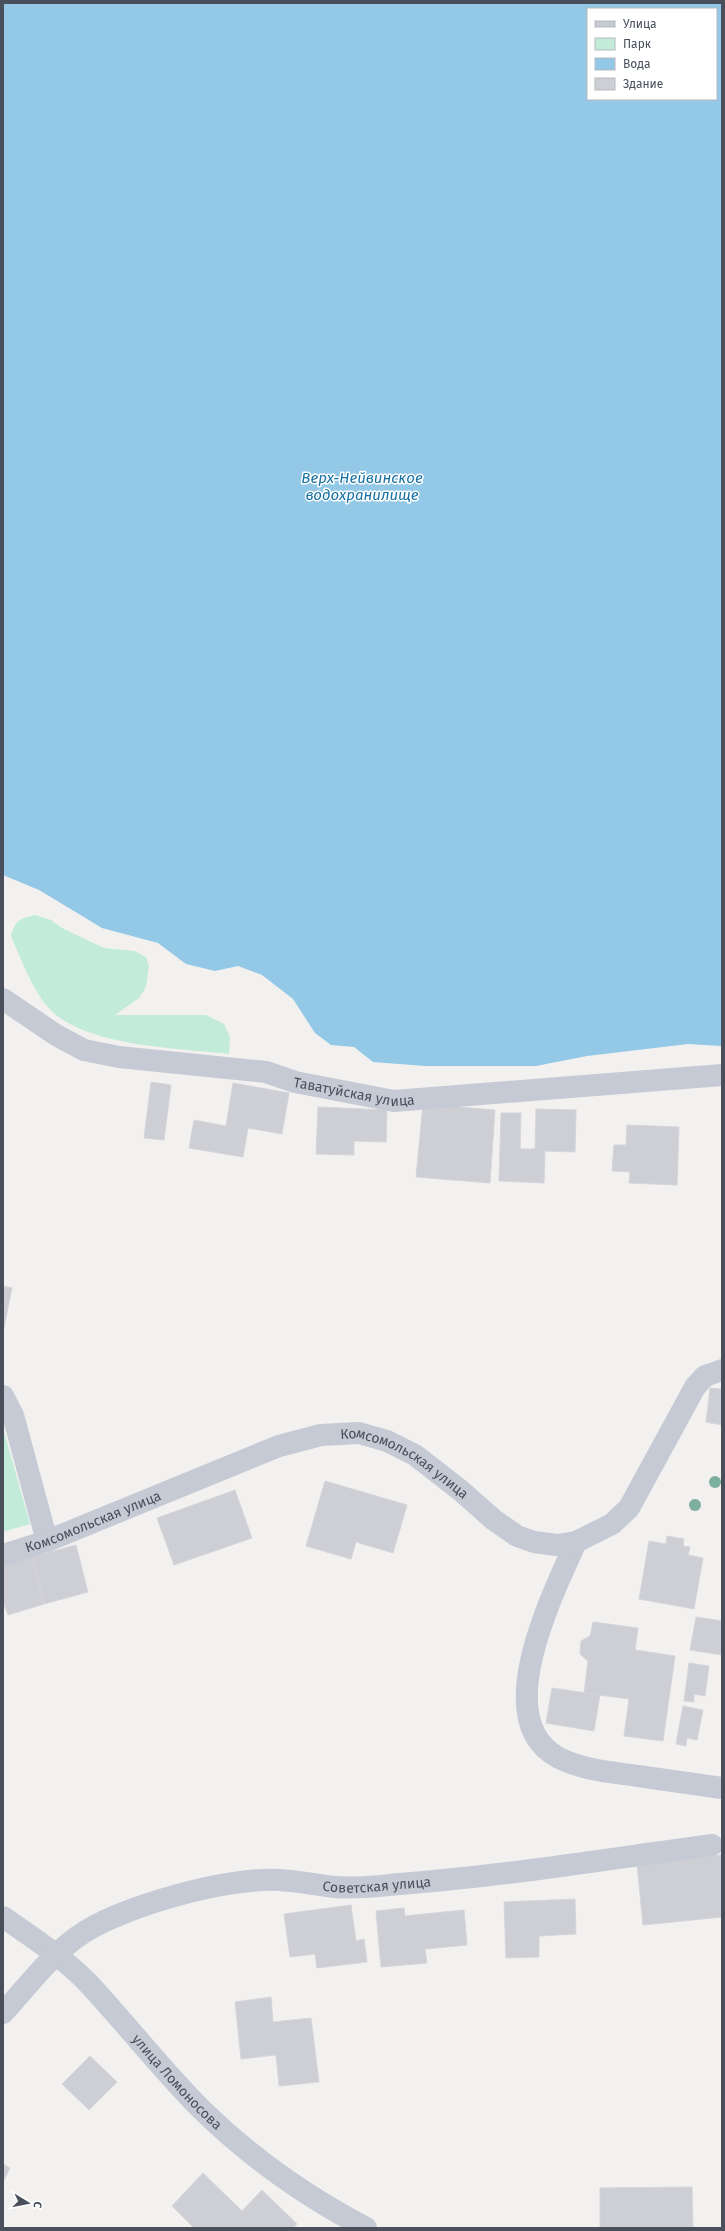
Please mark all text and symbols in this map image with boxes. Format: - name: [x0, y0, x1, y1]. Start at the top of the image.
- legend: [587, 8, 717, 100]
- text: Улица: [623, 17, 657, 31]
- text: Парк: [623, 37, 652, 51]
- text: Вода: [623, 57, 650, 71]
- text: Здание: [623, 77, 663, 91]
- water label: Верх-Нейвинское водохранилище: [301, 469, 423, 504]
- street label: Таватуйская улица: [292, 1073, 415, 1110]
- street label: Комсомольская улица: [340, 1424, 472, 1502]
- street label: Комсомольская улица: [23, 1487, 163, 1556]
- street label: Советская улица: [321, 1873, 432, 1896]
- street label: улица Ломоносова: [129, 2031, 226, 2133]
- north arrow: [8, 2183, 48, 2223]
- text: С: [30, 2200, 44, 2210]

